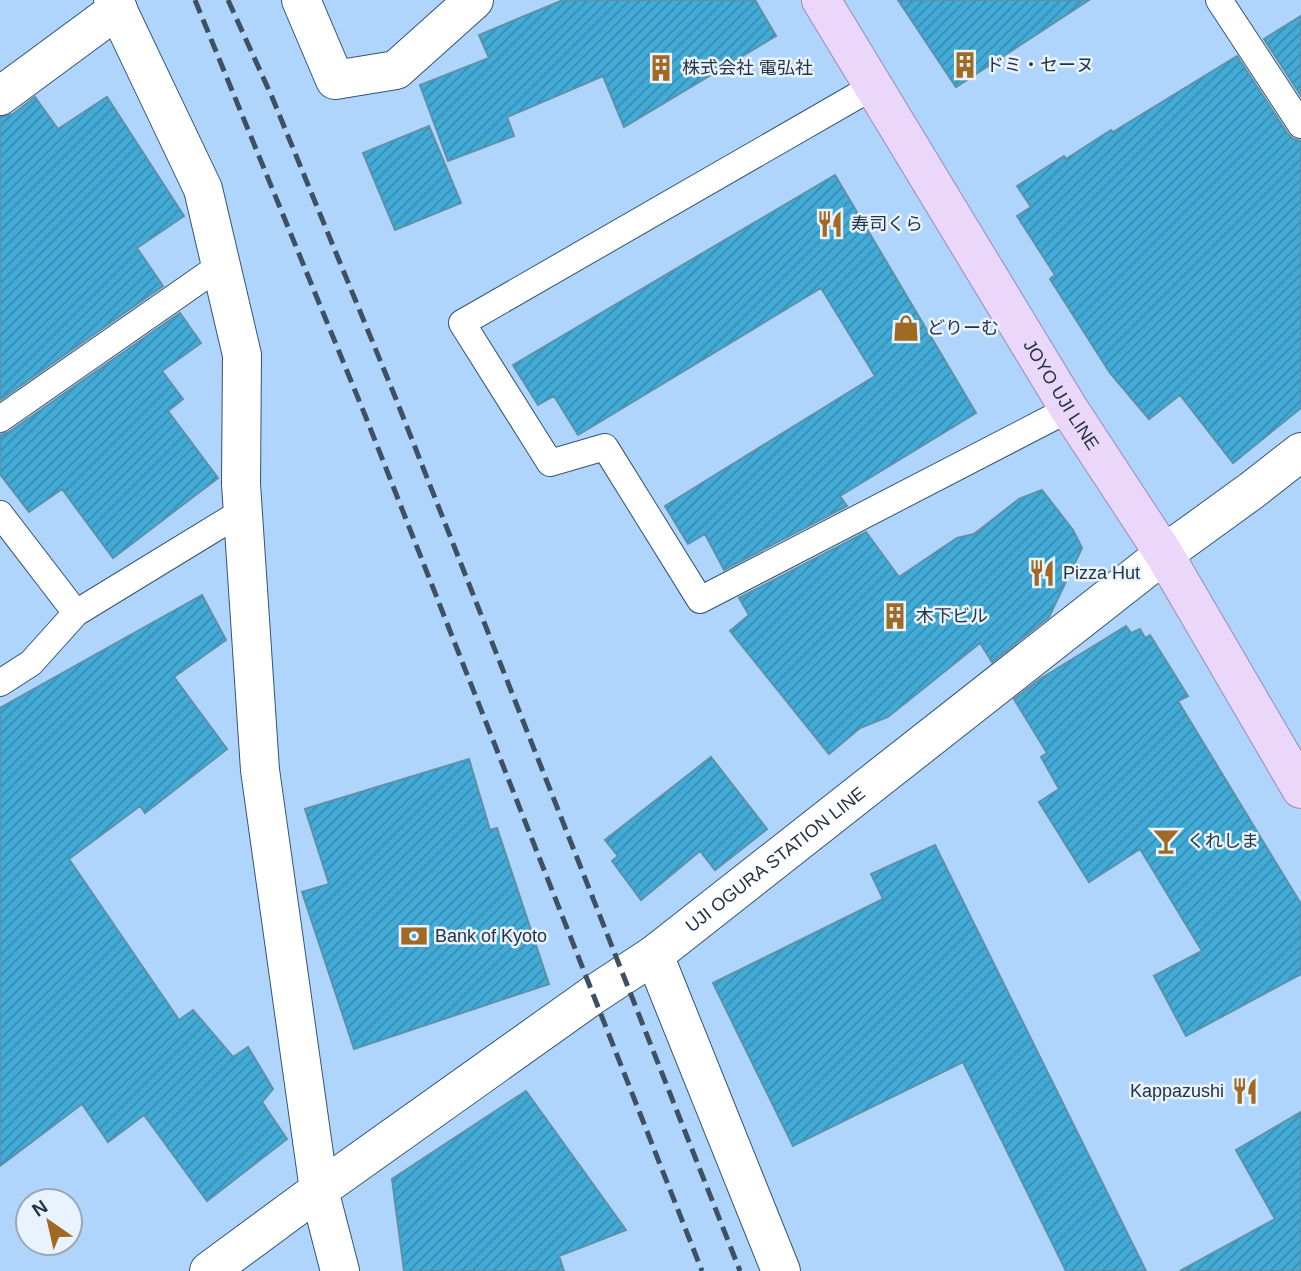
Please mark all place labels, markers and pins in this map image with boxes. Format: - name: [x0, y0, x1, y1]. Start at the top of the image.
- building icon: ドミ・セーヌ: [950, 50, 980, 80]
- building icon: 株式会社 電弘社: [646, 53, 676, 83]
- place label: ドミ・セーヌ: [986, 55, 1094, 75]
- place label: 株式会社 電弘社: [682, 58, 813, 78]
- restaurant icon: 寿司くら: [815, 209, 845, 239]
- place label: 寿司くら: [851, 214, 923, 234]
- shop icon: どりーむ: [891, 313, 921, 343]
- place label: どりーむ: [927, 318, 999, 338]
- restaurant icon: Pizza Hut: [1027, 558, 1057, 588]
- place label: Pizza Hut: [1063, 563, 1140, 583]
- building icon: 木下ビル: [880, 601, 910, 631]
- place label: 木下ビル: [916, 606, 988, 626]
- bar icon: くれしま: [1151, 826, 1181, 856]
- place label: くれしま: [1187, 831, 1259, 851]
- bank icon: Bank of Kyoto: [399, 921, 429, 951]
- place label: Bank of Kyoto: [435, 926, 547, 946]
- restaurant icon: Kappazushi: [1230, 1076, 1260, 1106]
- place label: Kappazushi: [1130, 1081, 1224, 1101]

